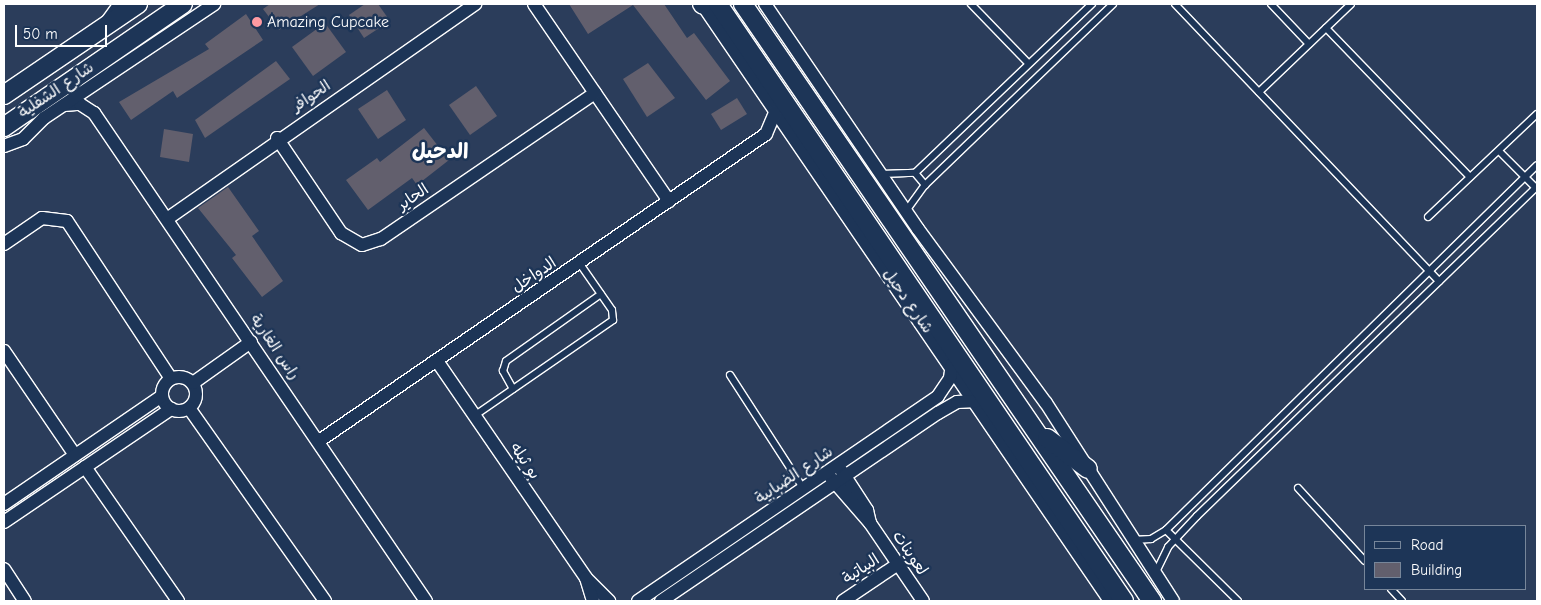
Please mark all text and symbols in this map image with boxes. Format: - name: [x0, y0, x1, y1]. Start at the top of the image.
- place label: Amazing Cupcake: [267, 12, 389, 32]
- scale bar: [18, 15, 110, 47]
- marker: Amazing Cupcake: [251, 16, 263, 28]
- text: 50 m: [23, 25, 58, 43]
- street label: شارع الشفلية: [15, 58, 97, 122]
- street label: الحوافر: [288, 76, 334, 116]
- district label: الدحيل: [412, 138, 468, 164]
- street label: الحاير: [394, 180, 432, 214]
- street label: الدواخل: [508, 253, 560, 297]
- street label: شارع دحيل: [879, 265, 937, 337]
- street label: راس الغارية: [246, 311, 304, 383]
- street label: بو ثيله: [506, 439, 544, 483]
- street label: شارع الضبابية: [751, 442, 837, 508]
- legend: [1364, 525, 1526, 590]
- street label: لعوينات: [888, 527, 932, 579]
- text: Road: [1411, 536, 1443, 554]
- street label: البياتية: [839, 550, 883, 588]
- text: Building: [1411, 561, 1462, 579]

